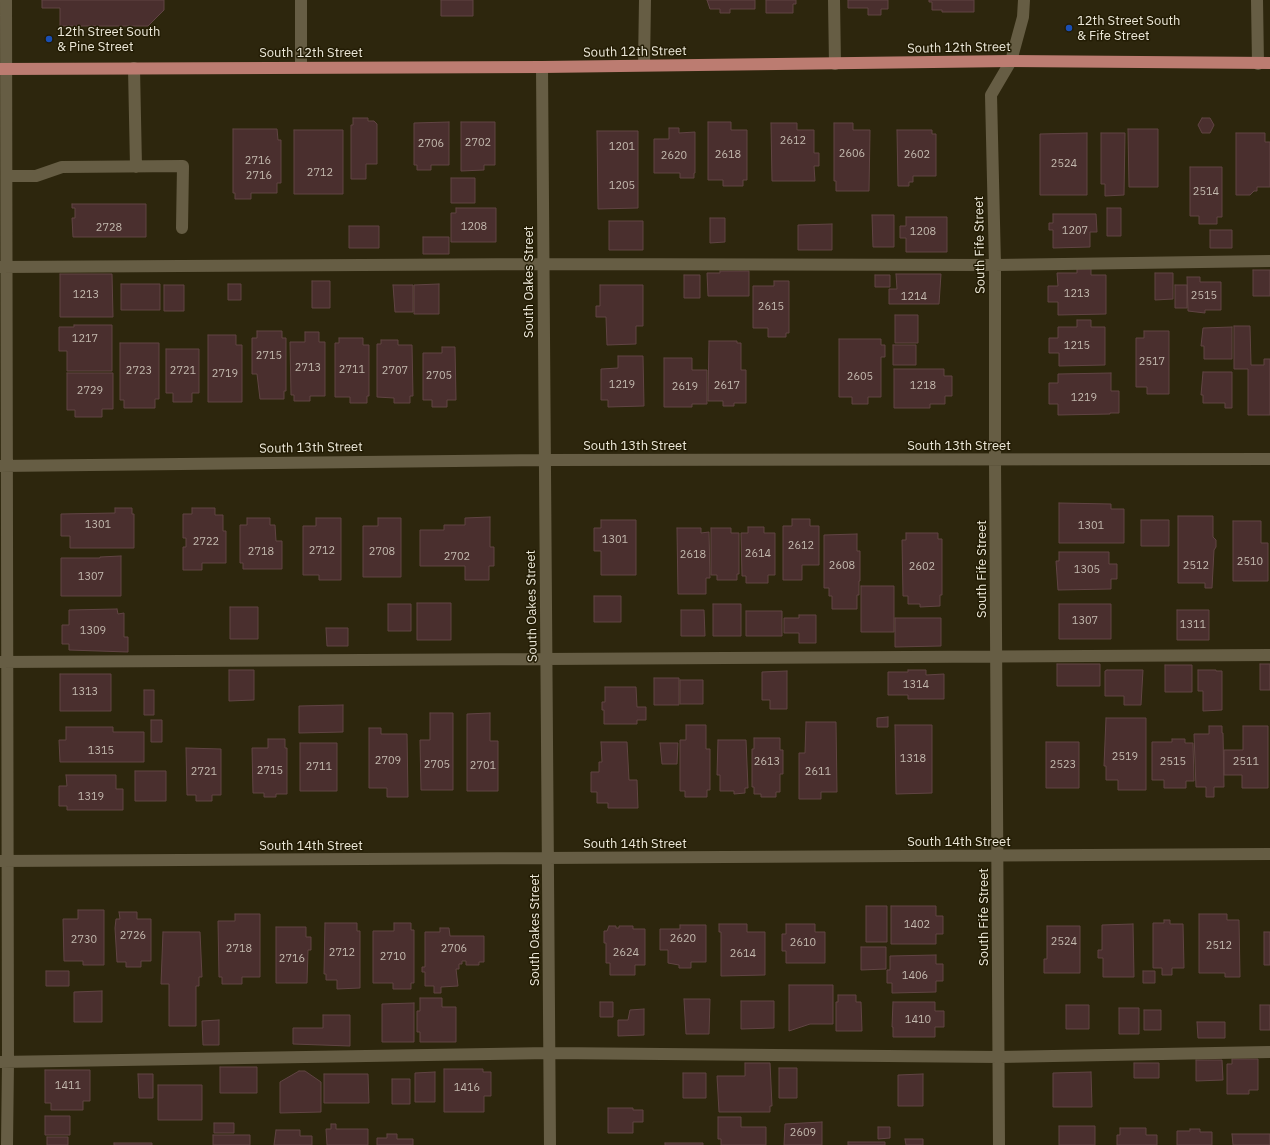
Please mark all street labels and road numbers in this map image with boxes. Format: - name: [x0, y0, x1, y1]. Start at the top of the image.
- street label: South 12th Street: [907, 39, 1011, 57]
- street label: South 12th Street: [583, 43, 687, 61]
- street label: South 12th Street: [259, 45, 363, 61]
- street label: South Fife Street: [971, 196, 989, 294]
- street label: South Oakes Street: [521, 226, 537, 338]
- street label: South 13th Street: [583, 438, 687, 454]
- street label: South 13th Street: [907, 438, 1011, 454]
- street label: South 13th Street: [259, 439, 363, 457]
- street label: South Fife Street: [974, 520, 990, 618]
- street label: South Oakes Street: [523, 550, 541, 662]
- street label: South 14th Street: [907, 834, 1011, 850]
- street label: South 14th Street: [583, 836, 687, 852]
- street label: South 14th Street: [259, 838, 363, 854]
- street label: South Fife Street: [976, 868, 992, 966]
- street label: South Oakes Street: [527, 874, 543, 986]

